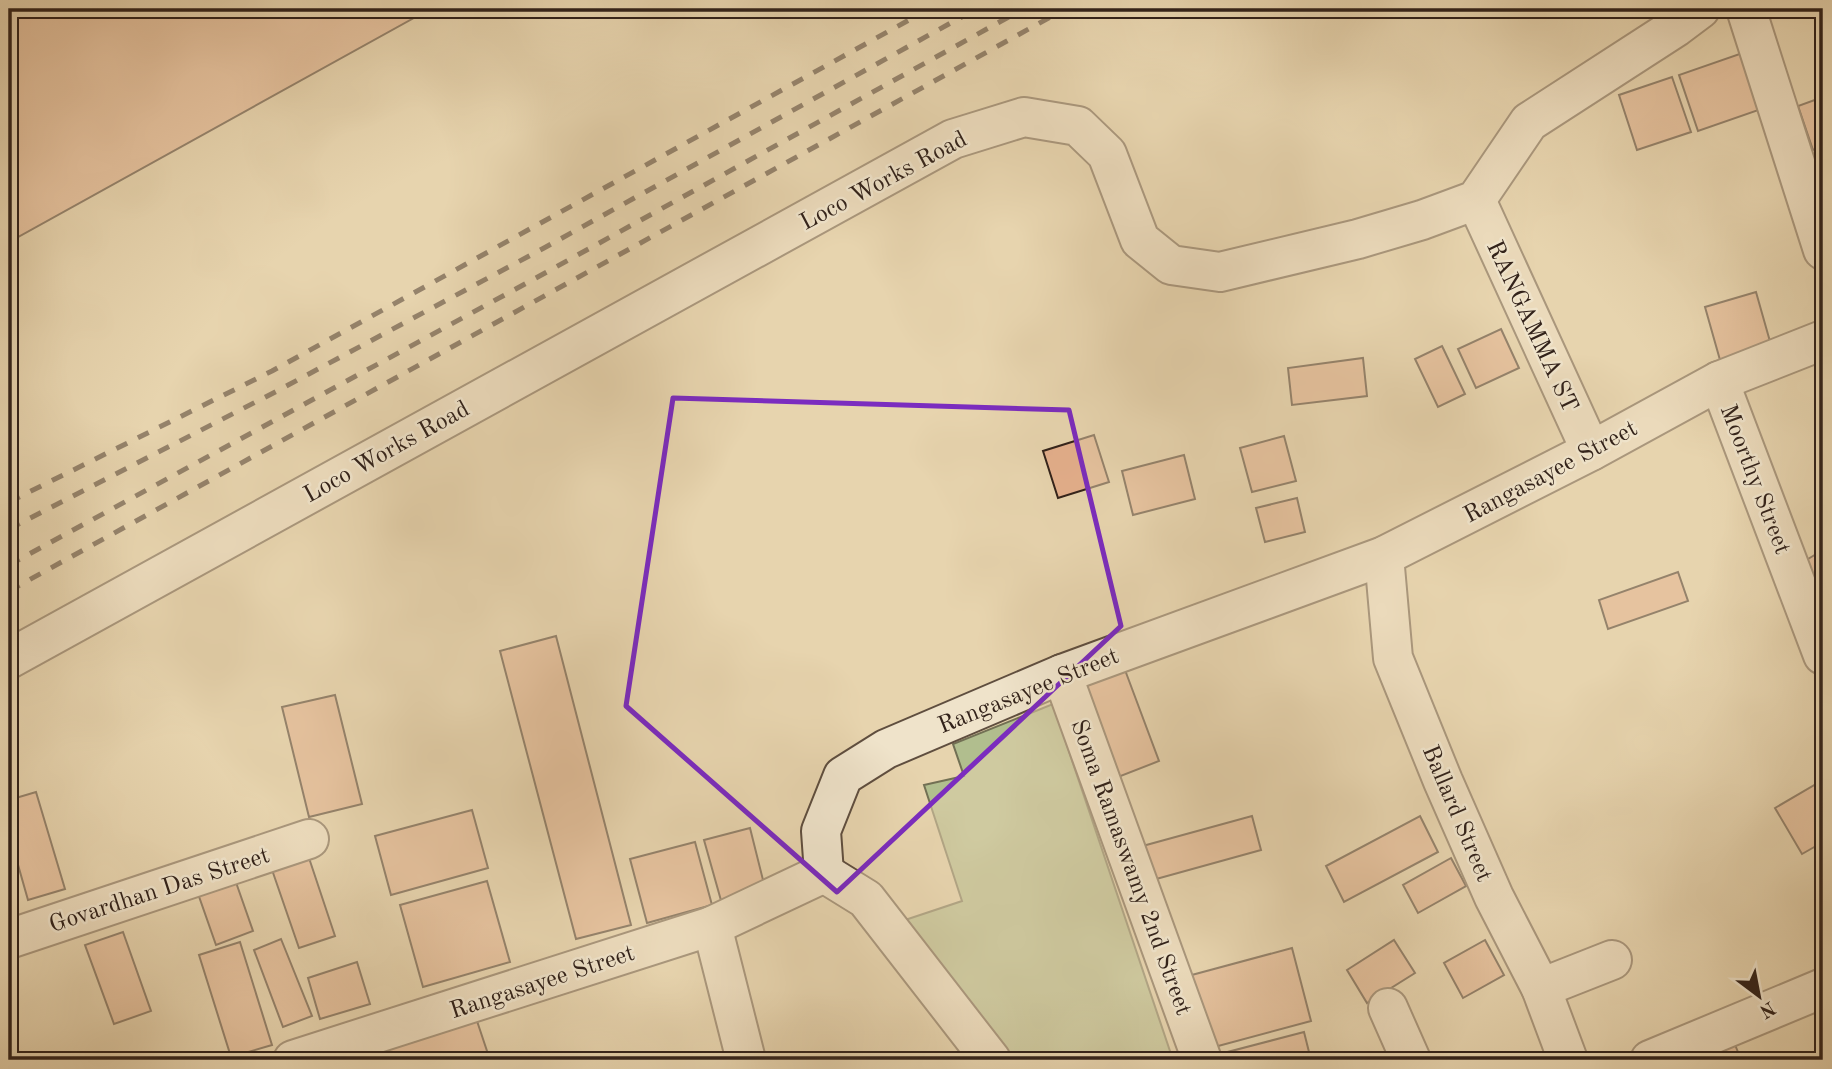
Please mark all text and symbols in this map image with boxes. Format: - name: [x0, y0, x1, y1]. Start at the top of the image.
- street label: Loco Works Road: [797, 128, 971, 236]
- street label: RANGAMMA ST: [1481, 237, 1581, 416]
- street label: Loco Works Road: [300, 397, 474, 508]
- street label: Moorthy Street: [1715, 402, 1794, 558]
- street label: Rangasayee Street: [1460, 417, 1642, 529]
- street label: Rangasayee Street: [935, 645, 1123, 739]
- street label: Soma Ramaswamy 2nd Street: [1065, 717, 1195, 1019]
- street label: Ballard Street: [1417, 742, 1496, 886]
- street label: Govardhan Das Street: [46, 844, 273, 938]
- street label: Rangasayee Street: [447, 942, 638, 1024]
- north arrow: [1724, 960, 1794, 1030]
- text: N: [1755, 996, 1778, 1020]

